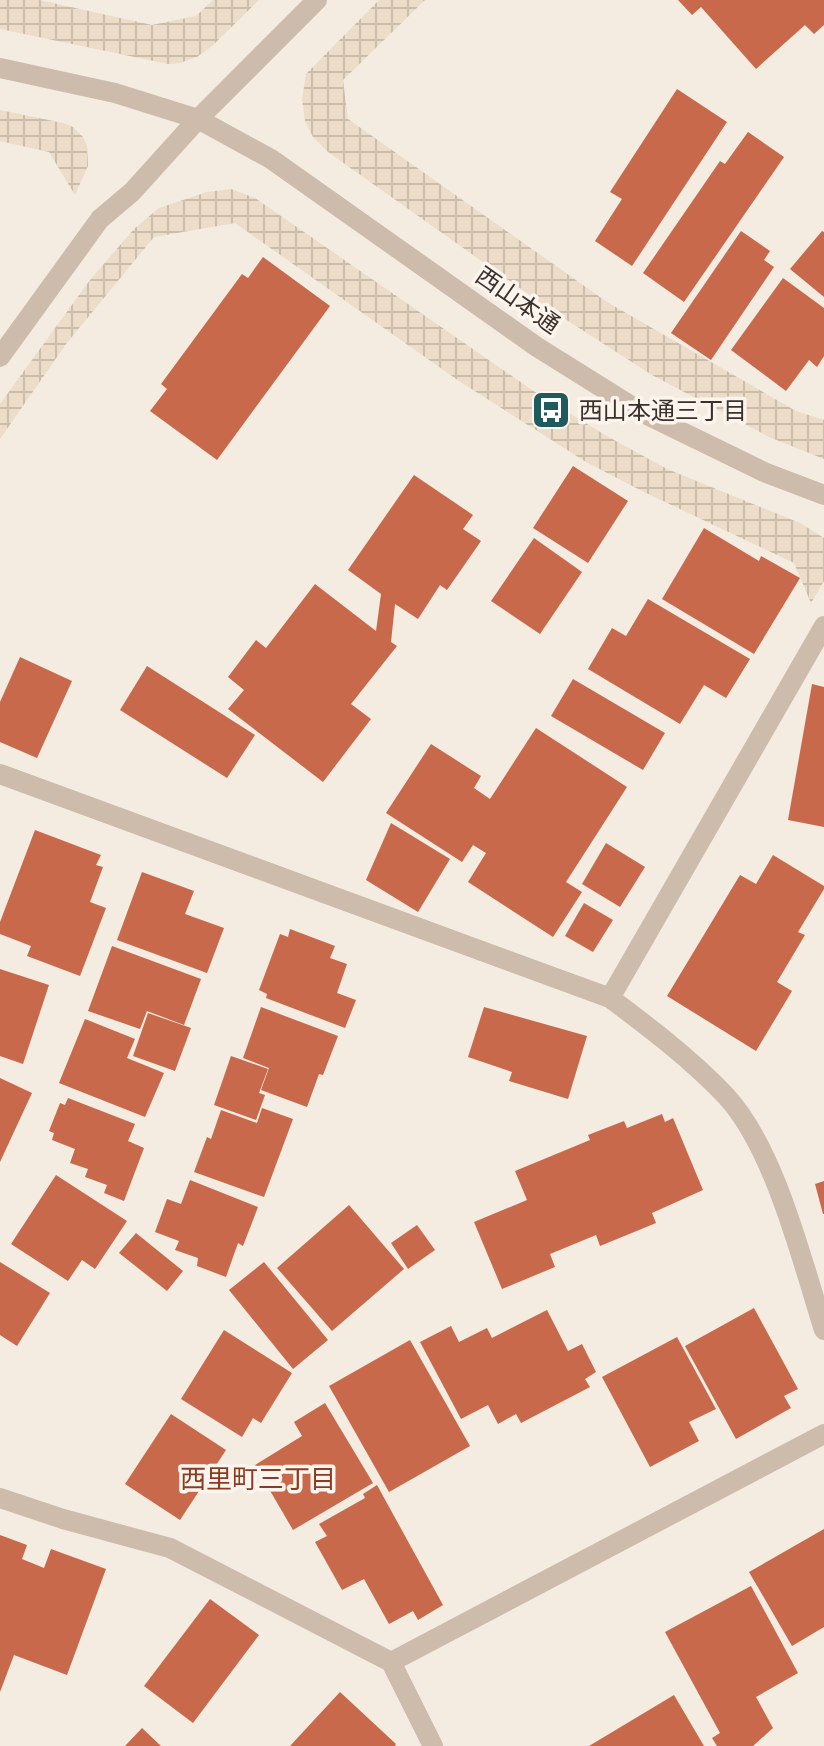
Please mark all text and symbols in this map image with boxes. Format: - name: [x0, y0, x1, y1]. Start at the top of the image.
- street label: 西山本通: [470, 261, 566, 339]
- bus stop icon: 西山本通三丁目: [530, 389, 572, 431]
- place label: 西山本通三丁目: [579, 396, 747, 425]
- district label: 西里町三丁目: [180, 1464, 336, 1494]

